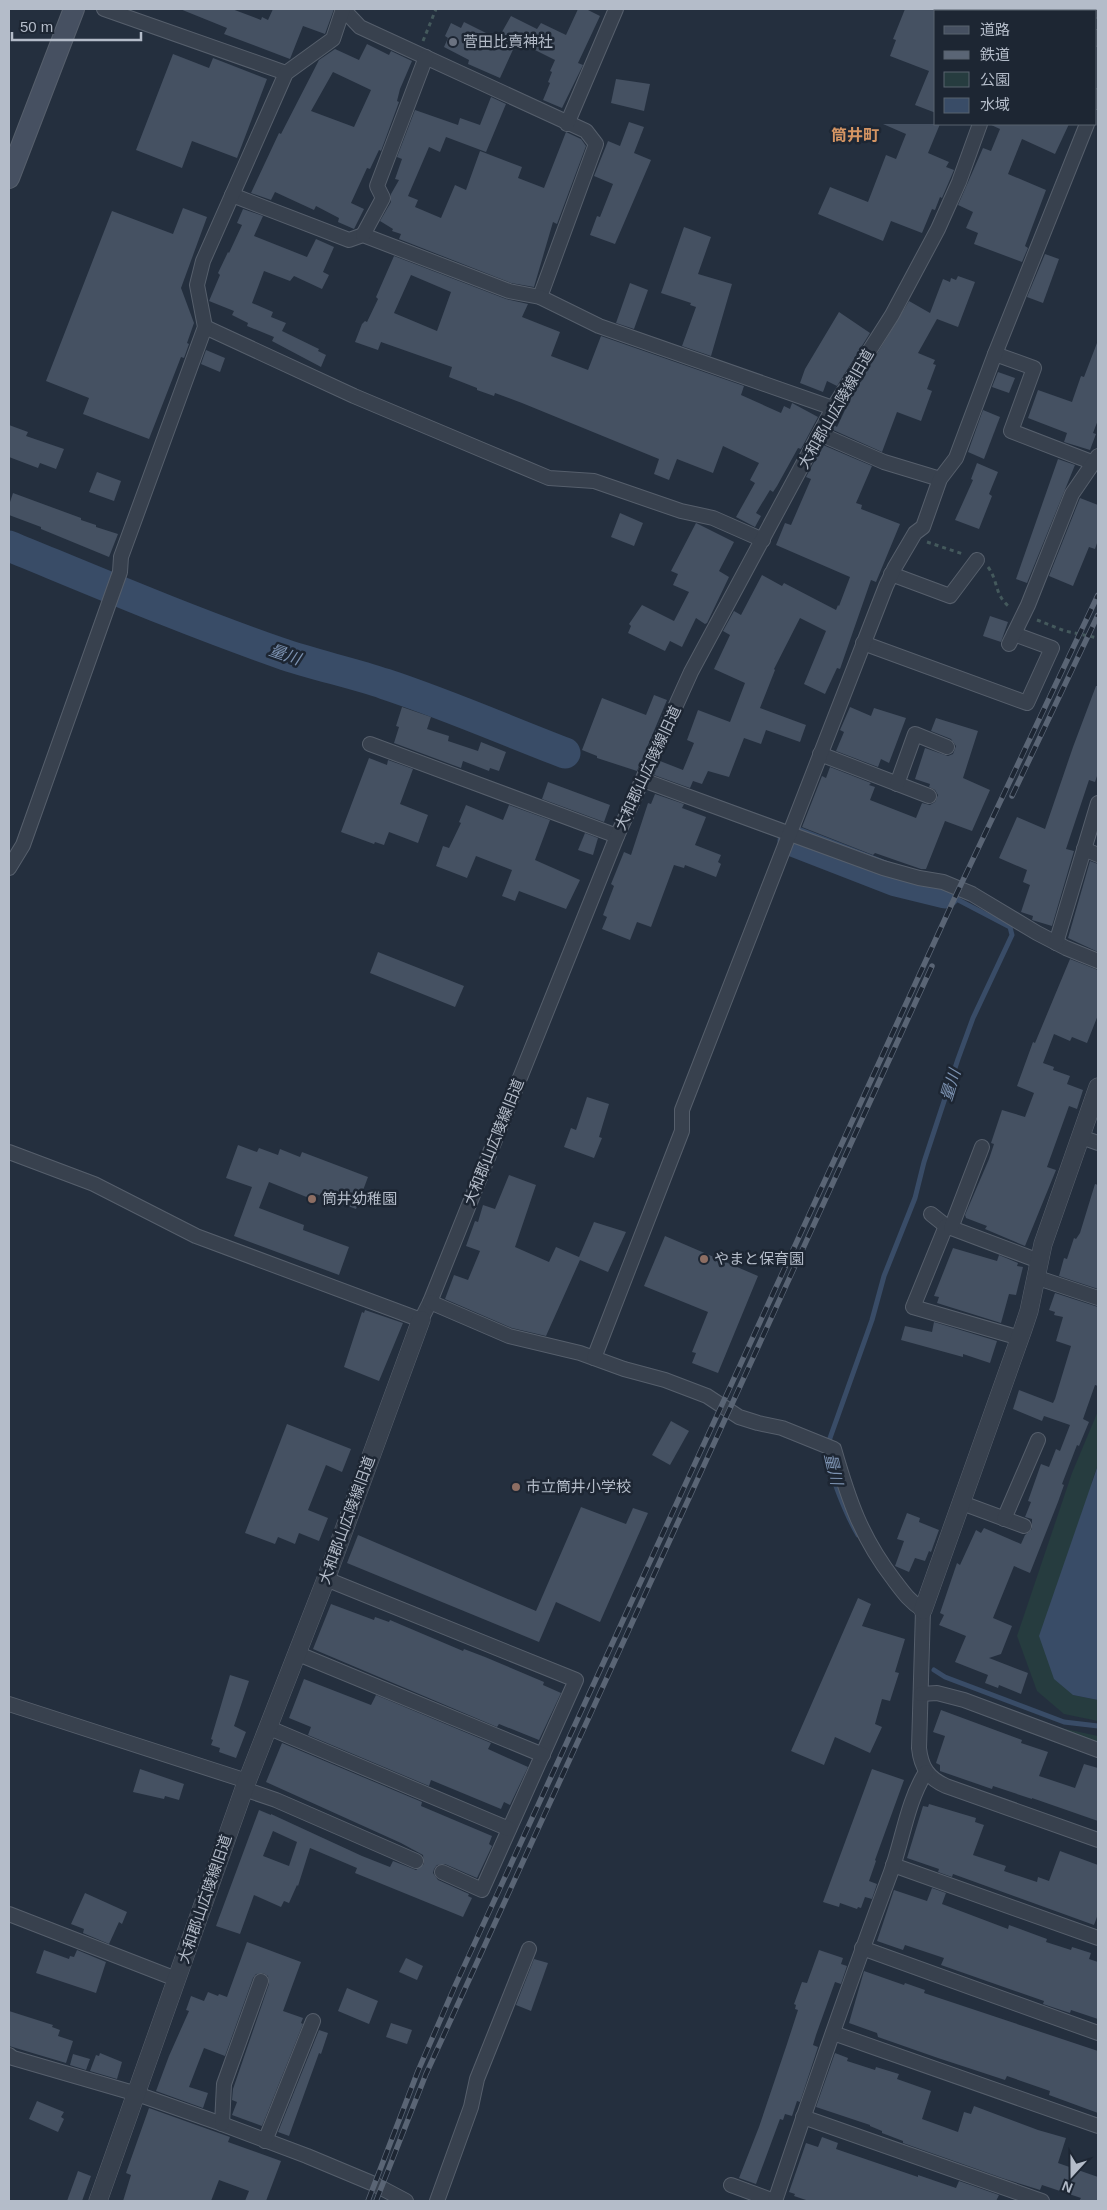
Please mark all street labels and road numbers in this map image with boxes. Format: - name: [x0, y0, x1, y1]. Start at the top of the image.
- street label: 大和郡山広陵線旧道: [794, 346, 877, 471]
- street label: 大和郡山広陵線旧道: [611, 703, 684, 833]
- street label: 大和郡山広陵線旧道: [460, 1076, 527, 1208]
- street label: 大和郡山広陵線旧道: [315, 1453, 378, 1586]
- street label: 大和郡山広陵線旧道: [175, 1832, 235, 1965]

